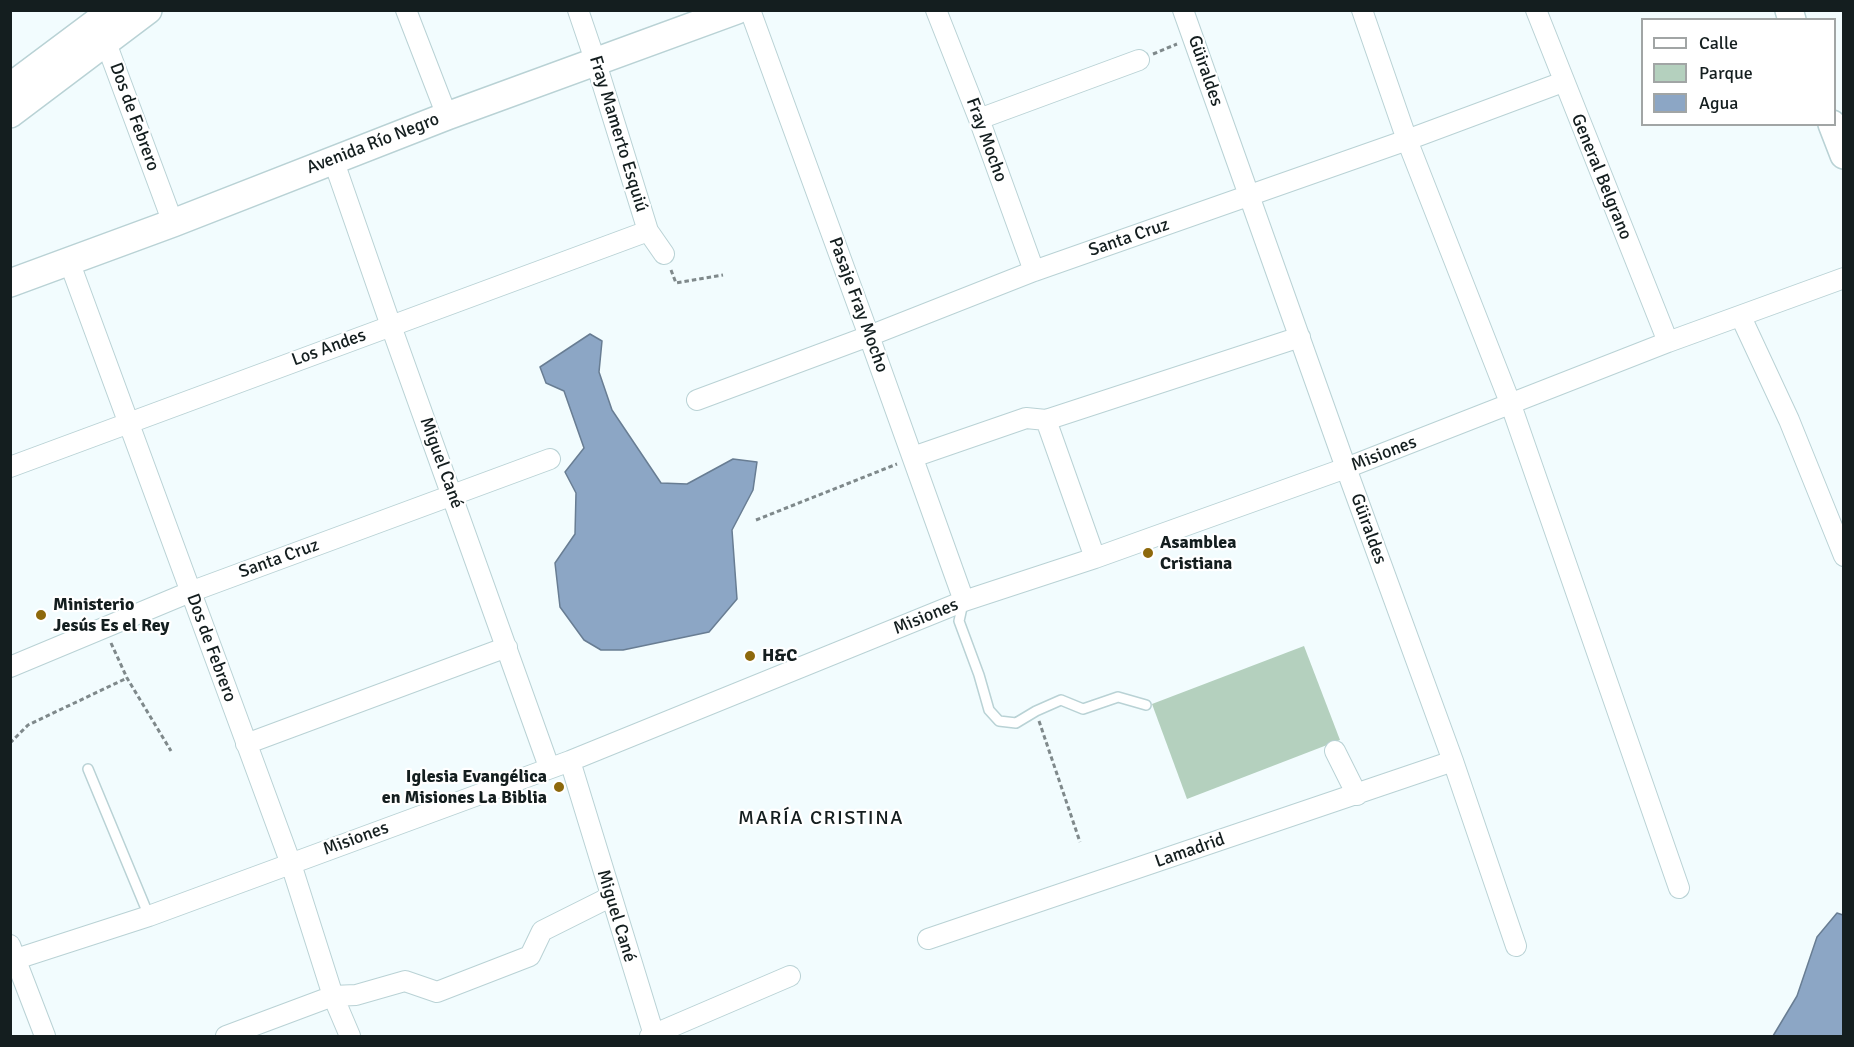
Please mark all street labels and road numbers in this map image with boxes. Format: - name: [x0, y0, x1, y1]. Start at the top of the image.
- street label: Güiraldes: [1183, 33, 1227, 109]
- street label: Fray Mamerto Esquiú: [584, 53, 652, 215]
- street label: Dos de Febrero: [104, 60, 164, 174]
- street label: Fray Mocho: [961, 95, 1011, 185]
- street label: Avenida Río Negro: [304, 109, 442, 179]
- street label: General Belgrano: [1566, 111, 1636, 243]
- street label: Santa Cruz: [1086, 214, 1172, 262]
- street label: Pasaje Fray Mocho: [824, 234, 892, 376]
- street label: Los Andes: [289, 325, 369, 371]
- street label: Miguel Cané: [414, 414, 468, 512]
- street label: Misiones: [1348, 432, 1420, 476]
- street label: Güiraldes: [1345, 491, 1391, 567]
- street label: Santa Cruz: [236, 535, 322, 583]
- street label: Dos de Febrero: [181, 591, 241, 705]
- street label: Misiones: [890, 594, 962, 640]
- street label: Misiones: [320, 817, 392, 861]
- street label: Lamadrid: [1152, 829, 1228, 873]
- street label: Miguel Cané: [592, 867, 640, 965]

